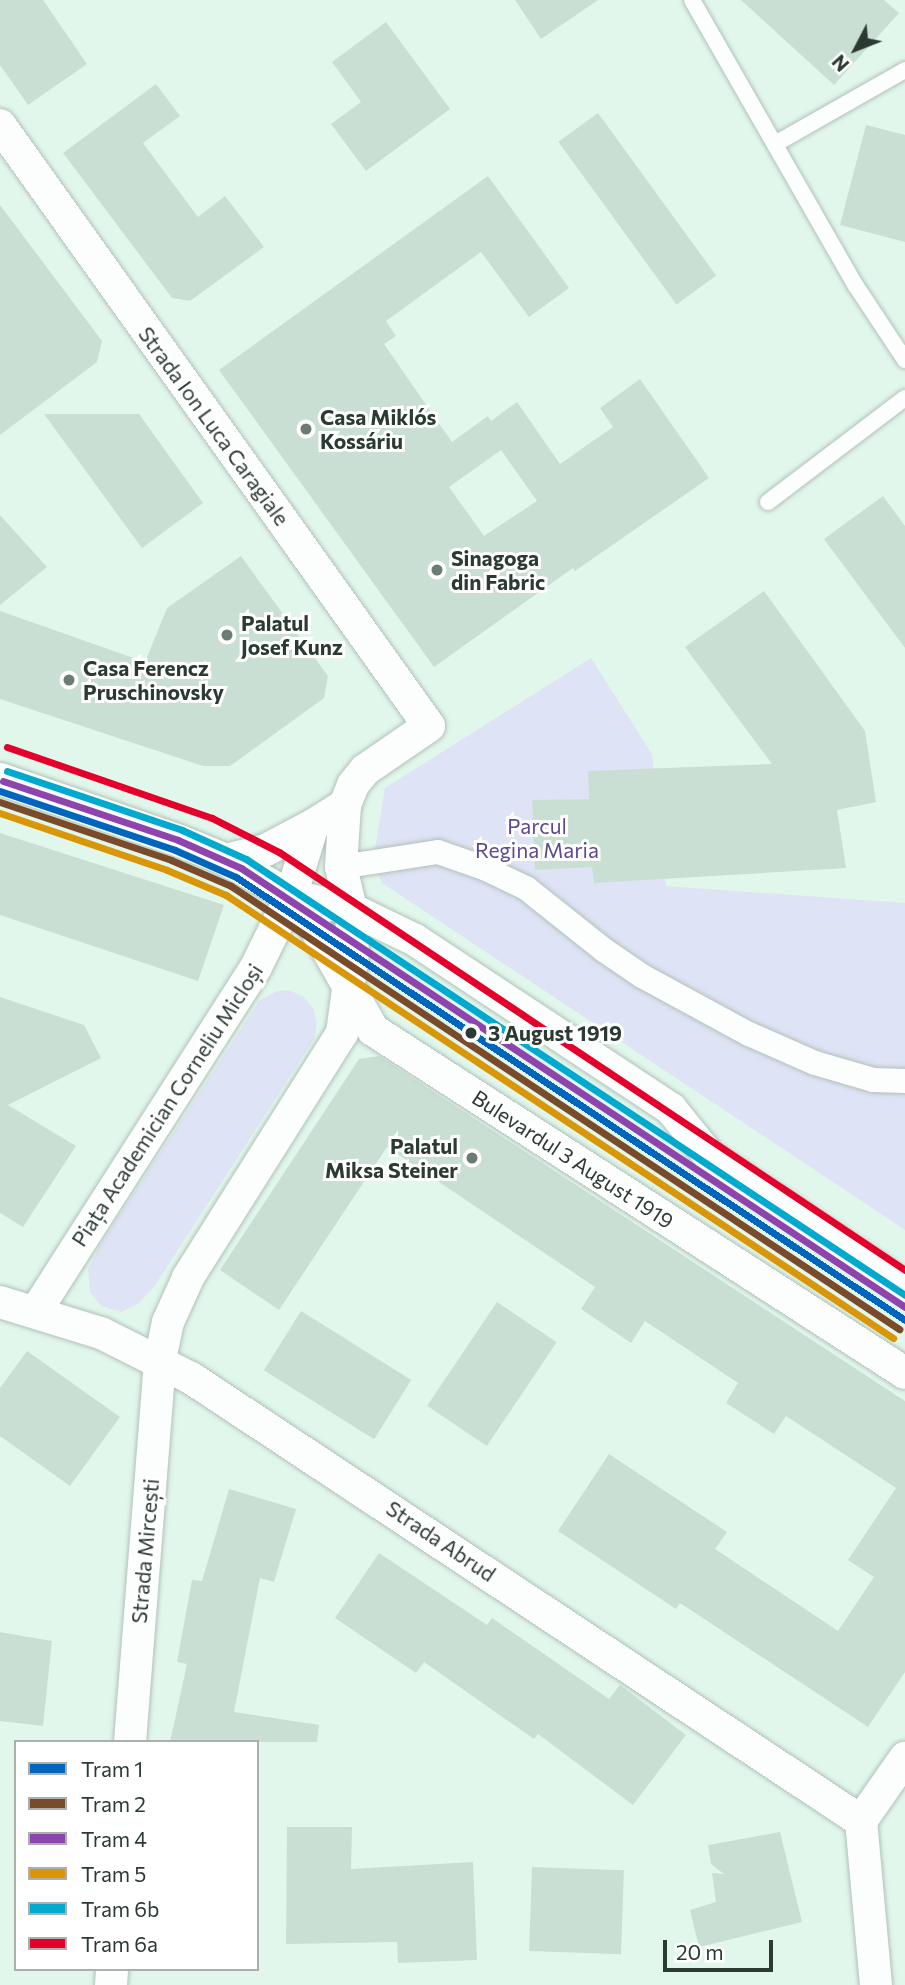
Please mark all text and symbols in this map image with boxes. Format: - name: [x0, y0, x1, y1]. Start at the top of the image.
- north arrow: [821, 14, 891, 84]
- text: N: [827, 50, 853, 76]
- street label: Strada Ion Luca Caragiale: [133, 322, 295, 530]
- place label: Casa Miklós Kossáriu: [320, 404, 436, 454]
- marker: Casa Miklós Kossáriu: [298, 421, 314, 437]
- place label: Sinagoga din Fabric: [451, 545, 545, 595]
- marker: Sinagoga din Fabric: [429, 562, 445, 578]
- place label: Palatul Josef Kunz: [241, 610, 343, 660]
- marker: Palatul Josef Kunz: [219, 627, 235, 643]
- place label: Casa Ferencz Pruschinovsky: [83, 655, 224, 705]
- marker: Casa Ferencz Pruschinovsky: [61, 672, 77, 688]
- park label: Parcul Regina Maria: [475, 813, 599, 863]
- street label: Piața Academician Corneliu Micloși: [66, 959, 268, 1251]
- place label: 3 August 1919: [488, 1020, 622, 1046]
- marker: 3 August 1919: [460, 1022, 482, 1044]
- street label: Bulevardul 3 August 1919: [468, 1084, 678, 1234]
- place label: Palatul Miksa Steiner: [325, 1133, 458, 1183]
- marker: Palatul Miksa Steiner: [464, 1150, 480, 1166]
- street label: Strada Mircești: [126, 1477, 164, 1625]
- street label: Strada Abrud: [382, 1495, 500, 1587]
- legend: [14, 1740, 259, 1971]
- text: Tram 1: [81, 1756, 143, 1781]
- text: Tram 2: [81, 1791, 146, 1816]
- text: Tram 4: [81, 1826, 147, 1851]
- text: Tram 5: [81, 1861, 146, 1886]
- text: Tram 6b: [81, 1896, 159, 1921]
- scale bar: [667, 1926, 777, 1970]
- text: Tram 6a: [81, 1931, 158, 1956]
- text: 20 m: [676, 1939, 724, 1964]

